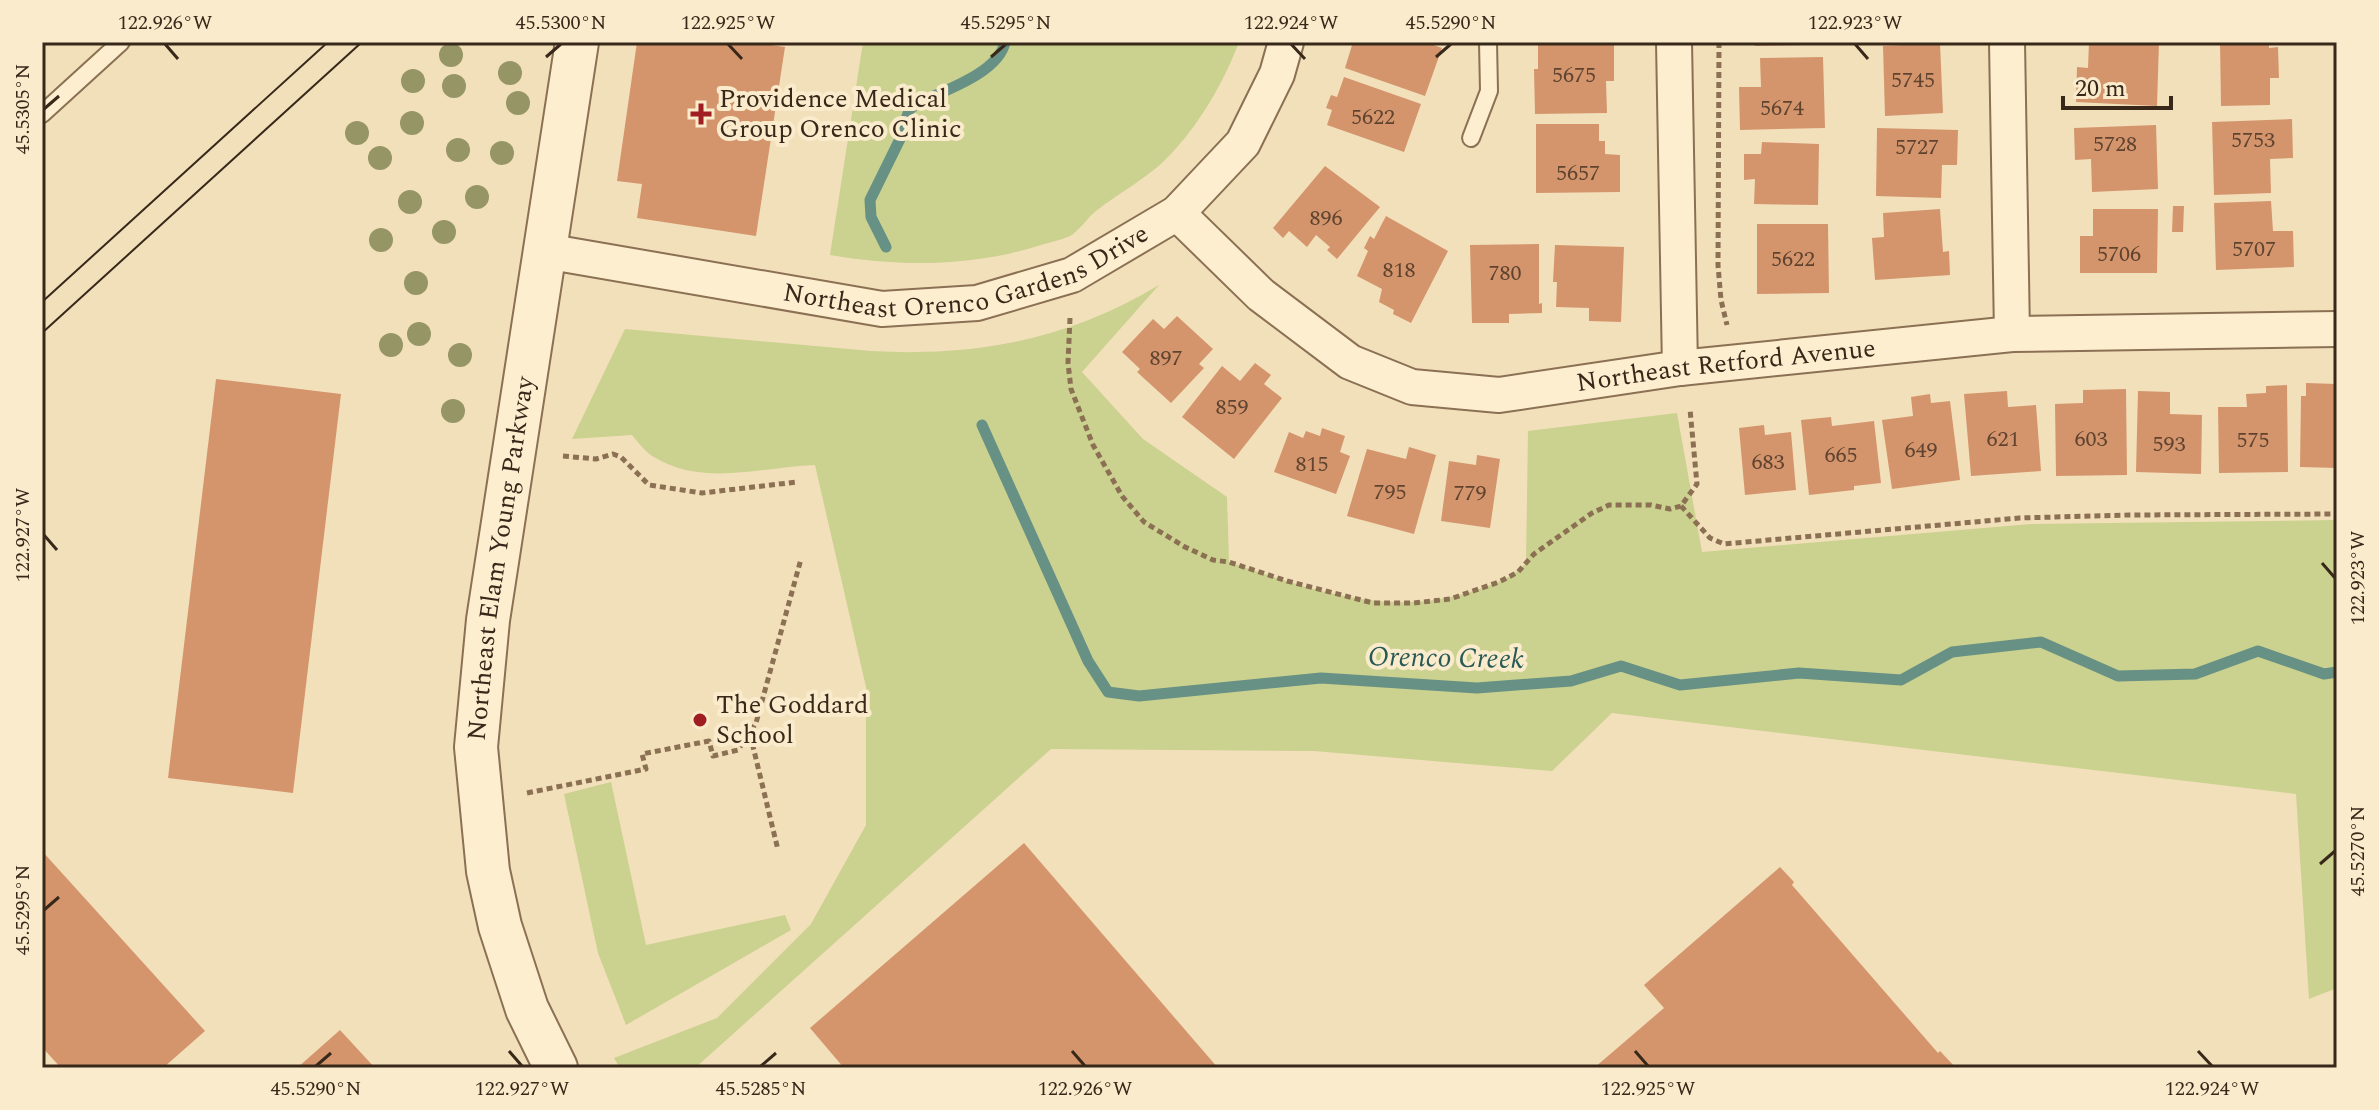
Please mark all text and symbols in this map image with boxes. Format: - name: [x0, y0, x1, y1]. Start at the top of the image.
- text: 122.926°W: [118, 8, 213, 38]
- text: 45.5300°N: [516, 8, 606, 38]
- text: 122.925°W: [681, 8, 776, 38]
- text: 45.5295°N: [961, 8, 1051, 38]
- text: 122.924°W: [1244, 8, 1339, 38]
- text: 45.5290°N: [1406, 8, 1496, 38]
- text: 122.923°W: [1808, 8, 1903, 38]
- house number: 5675: [1552, 59, 1596, 92]
- scale bar: [2063, 60, 2171, 110]
- text: 45.5305°N: [8, 64, 38, 154]
- house number: 5745: [1891, 64, 1935, 97]
- text: 20 m: [2075, 71, 2126, 107]
- place label: Providence Medical Group Orenco Clinic: [719, 79, 961, 149]
- house number: 5674: [1760, 92, 1804, 125]
- house number: 5622: [1351, 101, 1395, 134]
- marker: Providence Medical Group Orenco Clinic: [690, 103, 712, 125]
- house number: 5753: [2231, 124, 2275, 157]
- house number: 5728: [2093, 128, 2137, 161]
- house number: 5727: [1895, 131, 1939, 164]
- house number: 5657: [1556, 157, 1600, 190]
- house number: 896: [1309, 202, 1343, 235]
- street label: Northeast Orenco Gardens Drive: [780, 214, 1156, 329]
- house number: 5707: [2232, 233, 2276, 266]
- house number: 5706: [2097, 238, 2141, 271]
- house number: 5622: [1771, 243, 1815, 276]
- house number: 818: [1382, 254, 1416, 287]
- house number: 780: [1488, 257, 1522, 290]
- street label: Northeast Retford Avenue: [1574, 328, 1877, 403]
- house number: 897: [1149, 342, 1183, 375]
- street label: Northeast Elam Young Parkway: [457, 372, 545, 742]
- house number: 859: [1215, 391, 1249, 424]
- house number: 621: [1986, 423, 2020, 456]
- house number: 603: [2074, 423, 2108, 456]
- house number: 575: [2236, 424, 2270, 457]
- house number: 593: [2152, 428, 2186, 461]
- house number: 649: [1904, 434, 1938, 467]
- house number: 665: [1824, 439, 1858, 472]
- house number: 683: [1751, 446, 1785, 479]
- house number: 815: [1295, 448, 1329, 481]
- house number: 795: [1373, 476, 1407, 509]
- house number: 779: [1453, 477, 1487, 510]
- text: 122.927°W: [8, 487, 38, 582]
- text: 122.923°W: [2343, 530, 2373, 625]
- water label: Orenco Creek: [1368, 635, 1524, 681]
- place label: The Goddard School: [716, 685, 869, 755]
- marker: The Goddard School: [691, 711, 709, 729]
- text: 45.5270°N: [2343, 806, 2373, 896]
- text: 45.5295°N: [8, 865, 38, 955]
- text: 45.5290°N: [271, 1074, 361, 1104]
- text: 122.927°W: [475, 1074, 570, 1104]
- text: 45.5285°N: [716, 1074, 806, 1104]
- text: 122.926°W: [1038, 1074, 1133, 1104]
- text: 122.925°W: [1601, 1074, 1696, 1104]
- text: 122.924°W: [2165, 1074, 2260, 1104]

